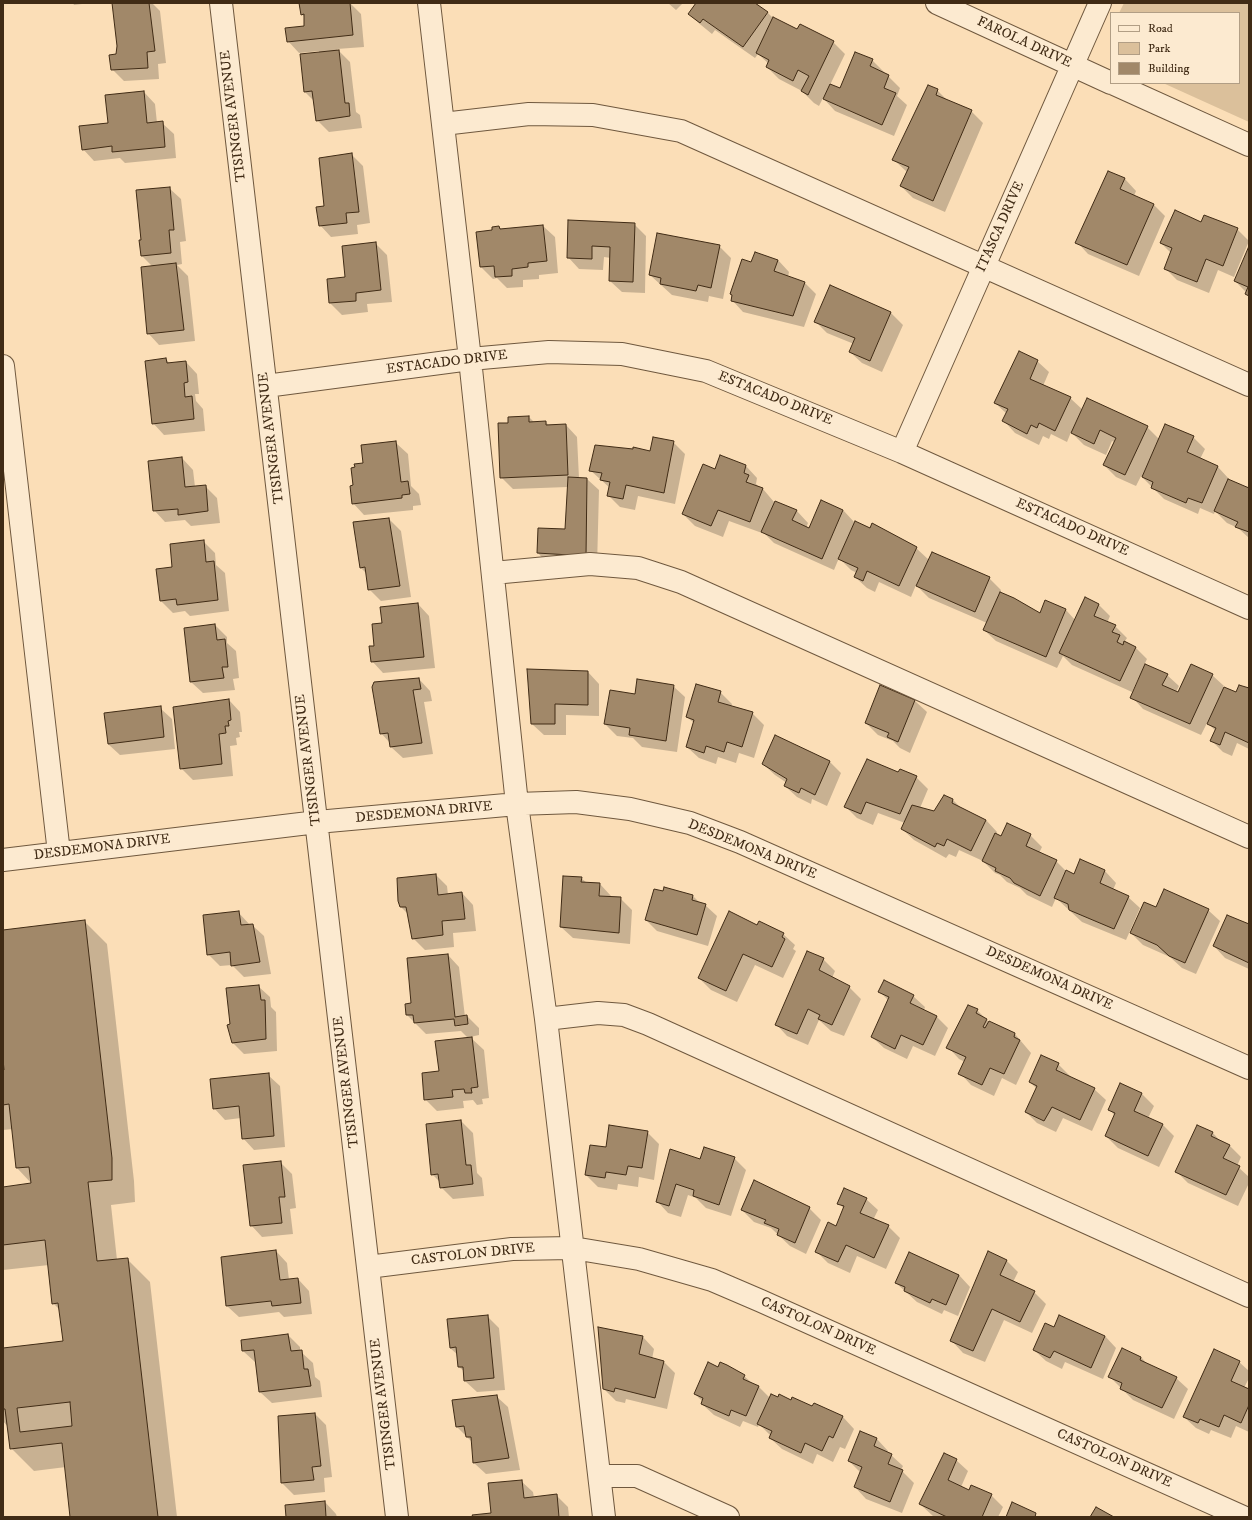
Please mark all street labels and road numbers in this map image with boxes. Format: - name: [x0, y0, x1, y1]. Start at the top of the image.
- street label: FAROLA DRIVE: [974, 14, 1074, 72]
- street label: TISINGER AVENUE: [218, 49, 250, 183]
- street label: ITASCA DRIVE: [973, 179, 1029, 275]
- street label: ESTACADO DRIVE: [385, 347, 509, 379]
- street label: ESTACADO DRIVE: [715, 368, 835, 430]
- street label: TISINGER AVENUE: [256, 371, 288, 505]
- street label: ESTACADO DRIVE: [1013, 496, 1131, 560]
- street label: TISINGER AVENUE: [293, 693, 325, 827]
- street label: DESDEMONA DRIVE: [355, 799, 493, 827]
- street label: DESDEMONA DRIVE: [685, 816, 819, 884]
- street label: DESDEMONA DRIVE: [33, 831, 171, 865]
- street label: DESDEMONA DRIVE: [983, 943, 1115, 1015]
- street label: TISINGER AVENUE: [331, 1015, 363, 1149]
- street label: CASTOLON DRIVE: [410, 1240, 536, 1270]
- street label: CASTOLON DRIVE: [758, 1294, 878, 1360]
- street label: TISINGER AVENUE: [368, 1337, 400, 1471]
- street label: CASTOLON DRIVE: [1054, 1426, 1174, 1492]

